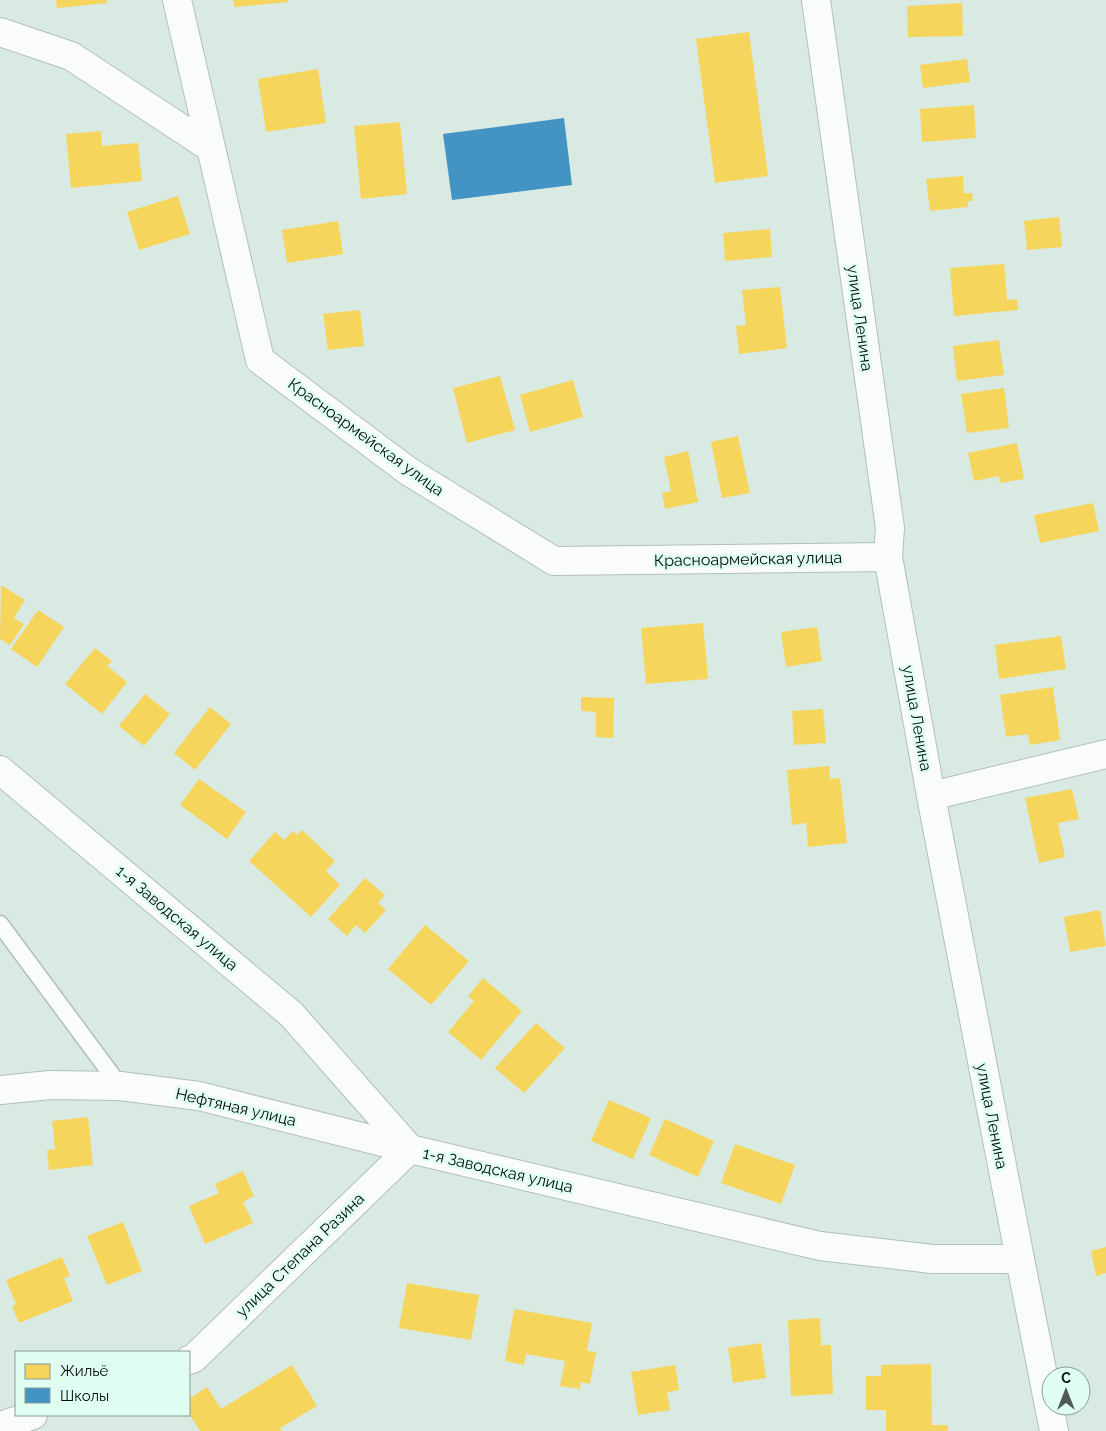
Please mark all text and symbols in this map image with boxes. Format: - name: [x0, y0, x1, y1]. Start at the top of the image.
- street label: улица Ленина: [843, 264, 877, 372]
- street label: Красноармейская улица: [284, 374, 448, 500]
- street label: Красноармейская улица: [654, 548, 842, 570]
- street label: улица Ленина: [898, 664, 936, 772]
- street label: 1-я Заводская улица: [112, 861, 242, 975]
- street label: улица Ленина: [972, 1062, 1012, 1170]
- street label: Нефтяная улица: [174, 1084, 298, 1130]
- street label: 1-я Заводская улица: [421, 1143, 575, 1197]
- street label: улица Степана Разина: [232, 1189, 368, 1321]
- legend: [15, 1351, 190, 1416]
- text: Жильё: [60, 1362, 109, 1380]
- north arrow: [1041, 1366, 1091, 1416]
- text: С: [1061, 1370, 1071, 1386]
- text: Школы: [60, 1387, 109, 1405]

